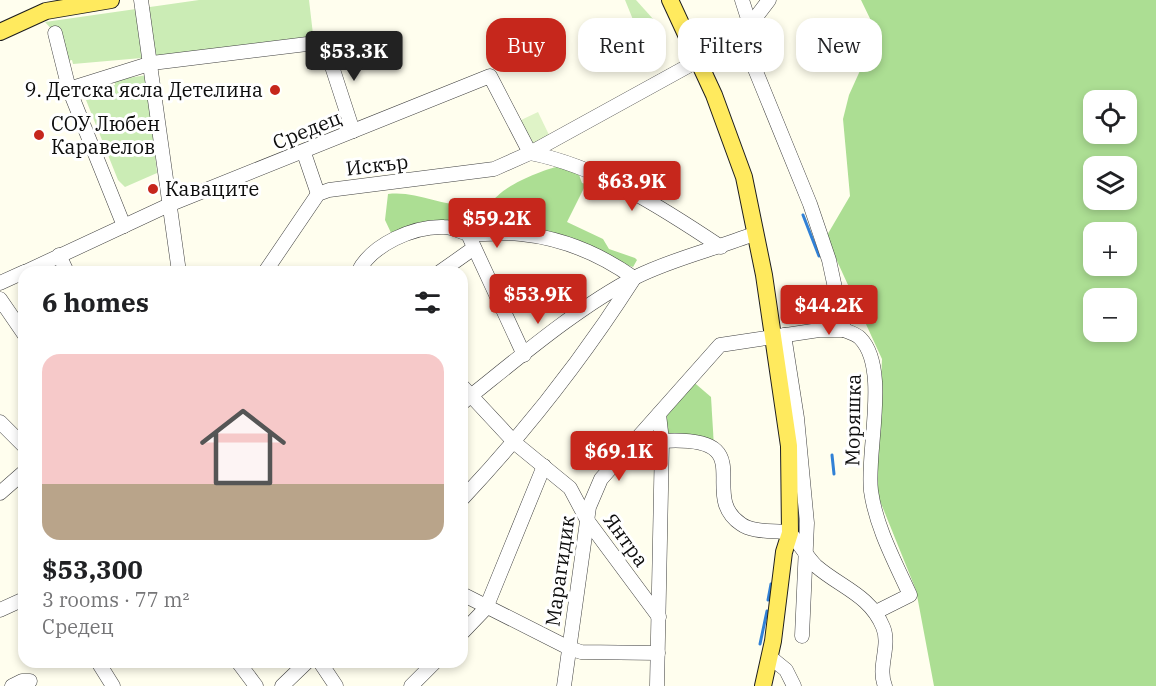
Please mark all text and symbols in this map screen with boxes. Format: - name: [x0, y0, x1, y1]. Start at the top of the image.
- chip: Buy: [486, 18, 566, 72]
- chip: Rent: [578, 18, 666, 72]
- chip: Filters: [678, 18, 784, 72]
- chip: New: [796, 18, 882, 72]
- pin: $53.3K: [305, 31, 403, 82]
- text: $53.3K: [320, 37, 388, 64]
- place label: 9. Детска ясла Детелина: [25, 76, 263, 103]
- marker: 9. Детска ясла Детелина: [268, 83, 282, 97]
- map controls: [1083, 90, 1137, 342]
- button: locate: [1083, 90, 1137, 144]
- street label: Средец: [268, 104, 345, 156]
- place label: СОУ Любен Каравелов: [51, 110, 160, 160]
- marker: СОУ Любен Каравелов: [32, 128, 46, 142]
- street label: Искър: [344, 147, 410, 182]
- button: layers: [1083, 156, 1137, 210]
- pin: $63.9K: [583, 161, 681, 212]
- text: $63.9K: [598, 167, 666, 194]
- place label: Каваците: [165, 175, 259, 202]
- marker: Каваците: [146, 182, 160, 196]
- pin: $59.2K: [448, 198, 546, 249]
- text: $59.2K: [463, 204, 531, 231]
- button: +: [1083, 222, 1137, 276]
- pin: $53.9K: [489, 274, 587, 325]
- text: $53.9K: [504, 280, 572, 307]
- text: 6 homes: [42, 285, 149, 319]
- pin: $44.2K: [780, 285, 878, 336]
- icon: filters: [411, 286, 444, 319]
- button: −: [1083, 288, 1137, 342]
- text: $44.2K: [795, 291, 863, 318]
- street label: Моряшка: [838, 373, 867, 466]
- icon: home: [189, 393, 297, 501]
- pin: $69.1K: [570, 431, 668, 482]
- text: $69.1K: [585, 437, 653, 464]
- street label: Янтра: [598, 507, 655, 572]
- street label: Марагидик: [538, 513, 581, 628]
- text: $53,300: [42, 552, 143, 586]
- text: 3 rooms · 77 m²: [42, 586, 189, 613]
- text: Средец: [42, 613, 114, 640]

